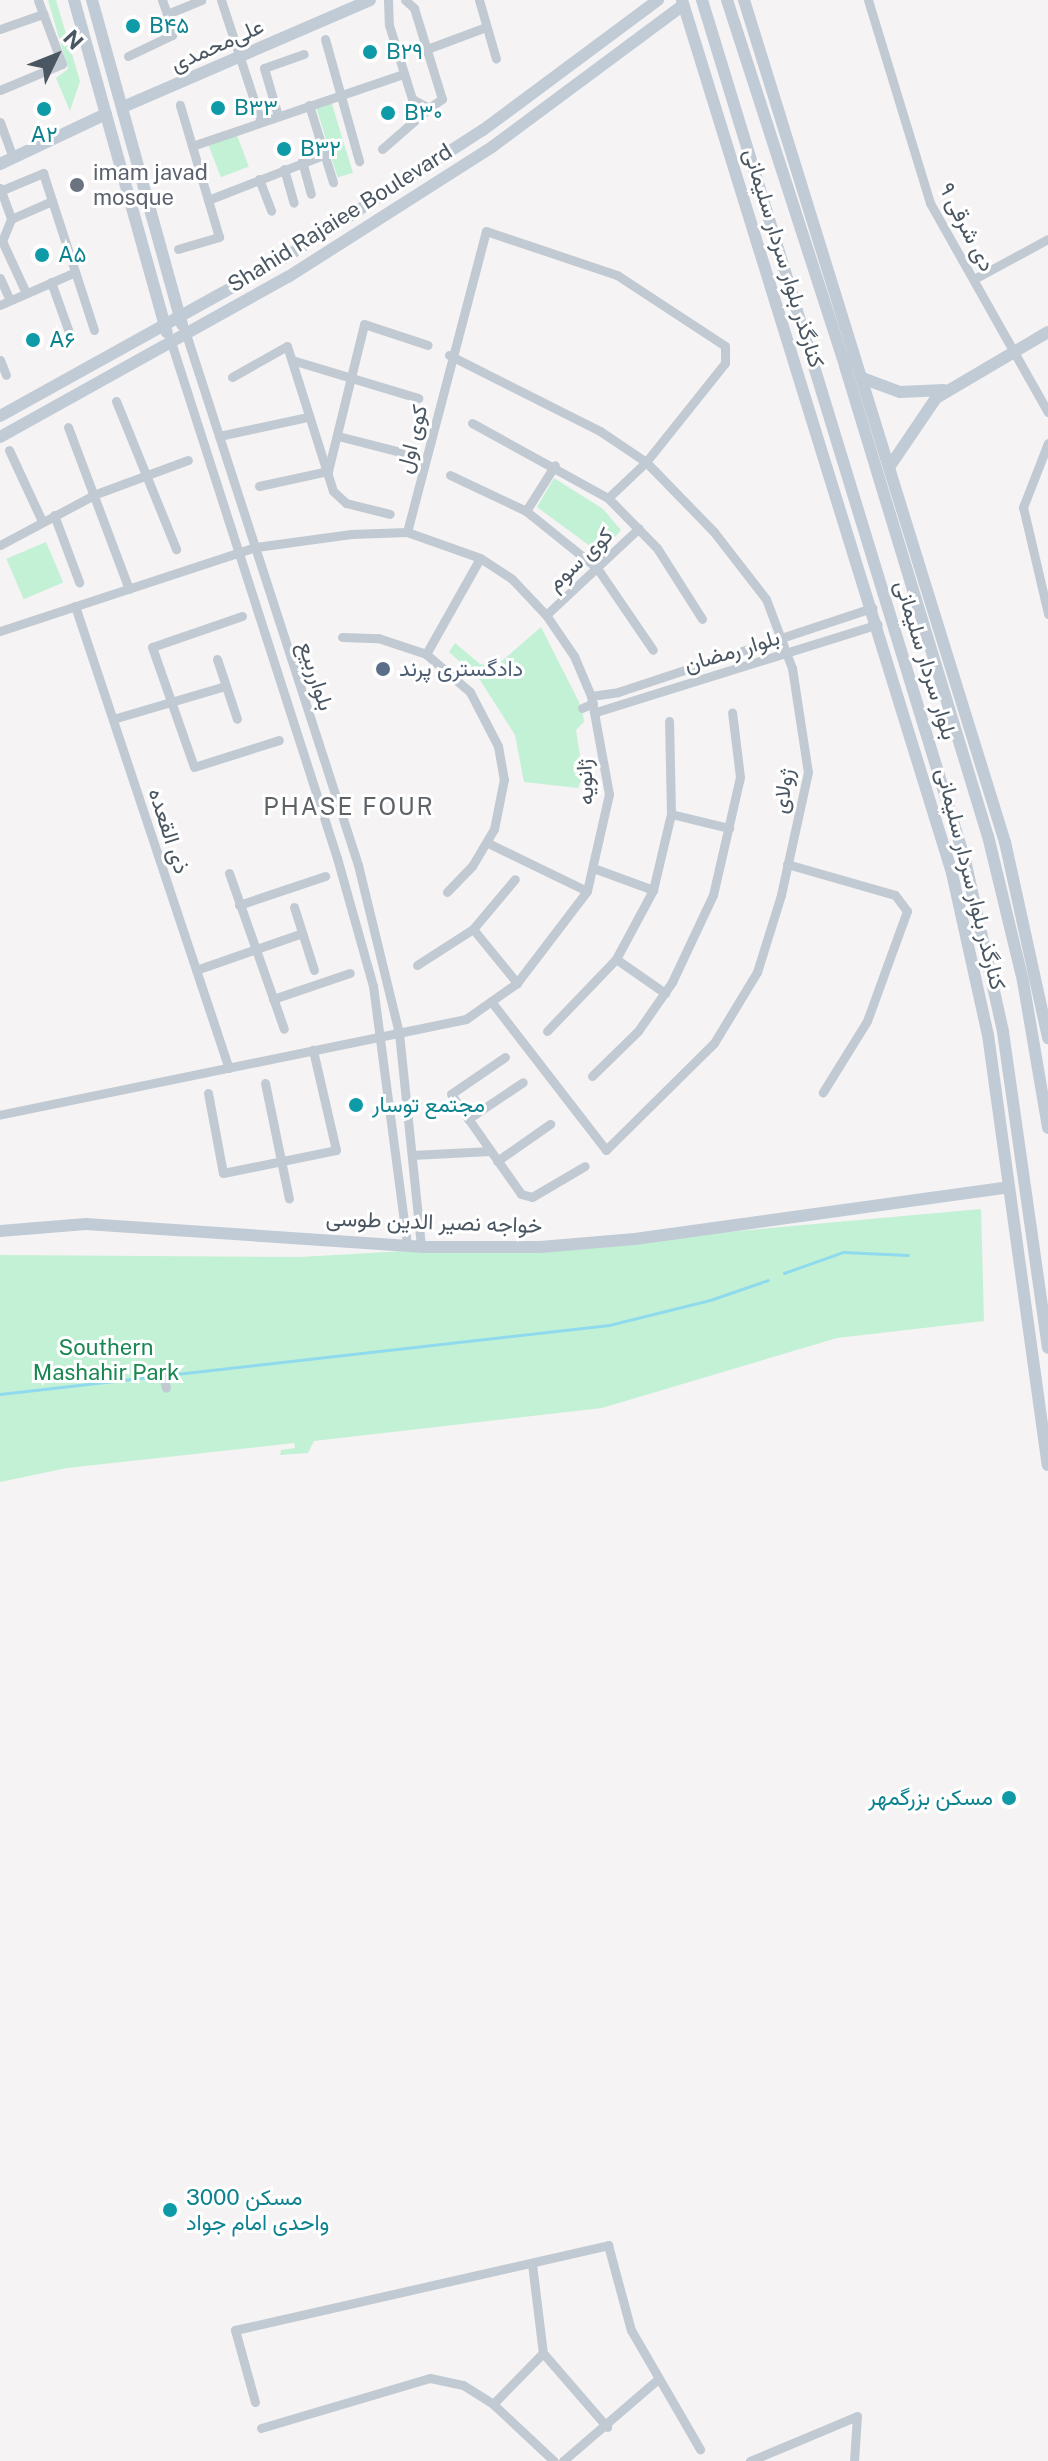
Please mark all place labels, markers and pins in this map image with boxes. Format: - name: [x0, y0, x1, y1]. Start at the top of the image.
- place label: B۴۵: [149, 13, 189, 39]
- marker: B۴۵: [124, 17, 142, 35]
- place label: B۲۹: [386, 39, 423, 65]
- marker: B۲۹: [361, 43, 379, 61]
- place label: B۳۳: [234, 95, 278, 121]
- marker: B۳۳: [209, 99, 227, 117]
- marker: A۲: [35, 100, 53, 118]
- place label: B۳۰: [404, 100, 443, 126]
- marker: B۳۰: [379, 104, 397, 122]
- place label: A۲: [30, 122, 58, 148]
- place label: B۳۲: [300, 136, 341, 162]
- marker: B۳۲: [275, 140, 293, 158]
- place label: imam javad mosque: [93, 159, 208, 210]
- marker: imam javad mosque: [68, 176, 86, 194]
- place label: A۵: [58, 242, 87, 268]
- marker: A۵: [33, 246, 51, 264]
- place label: A۶: [49, 327, 75, 353]
- marker: A۶: [24, 331, 42, 349]
- place label: دادگستری پرند: [399, 656, 523, 682]
- marker: دادگستری پرند: [374, 660, 392, 678]
- place label: مجتمع توسار: [372, 1092, 485, 1118]
- marker: مجتمع توسار: [347, 1096, 365, 1114]
- place label: مسکن بزرگمهر: [868, 1785, 993, 1811]
- marker: مسکن بزرگمهر: [1000, 1789, 1018, 1807]
- place label: مسکن 3000 واحدی امام جواد: [186, 2184, 329, 2236]
- marker: مسکن 3000 واحدی امام جواد: [161, 2201, 179, 2219]

